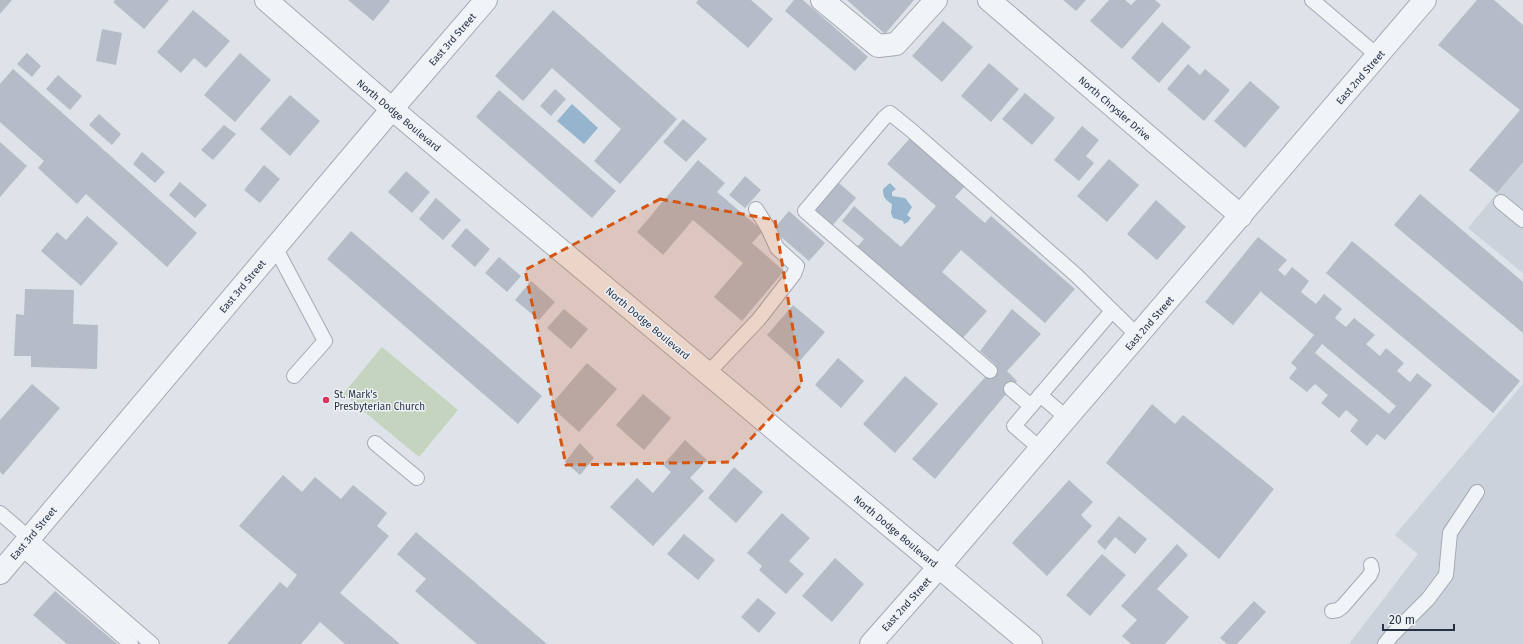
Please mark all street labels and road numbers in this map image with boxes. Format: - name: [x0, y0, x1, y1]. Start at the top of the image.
- street label: East 3rd Street: [427, 11, 479, 68]
- street label: East 2nd Street: [1334, 48, 1388, 107]
- street label: North Chrysler Drive: [1076, 74, 1153, 143]
- street label: North Dodge Boulevard: [354, 77, 443, 154]
- street label: East 3rd Street: [217, 257, 269, 316]
- street label: North Dodge Boulevard: [603, 285, 692, 362]
- street label: East 2nd Street: [1123, 294, 1177, 353]
- street label: North Dodge Boulevard: [851, 493, 940, 570]
- street label: East 3rd Street: [8, 504, 60, 563]
- street label: East 2nd Street: [880, 575, 934, 634]

